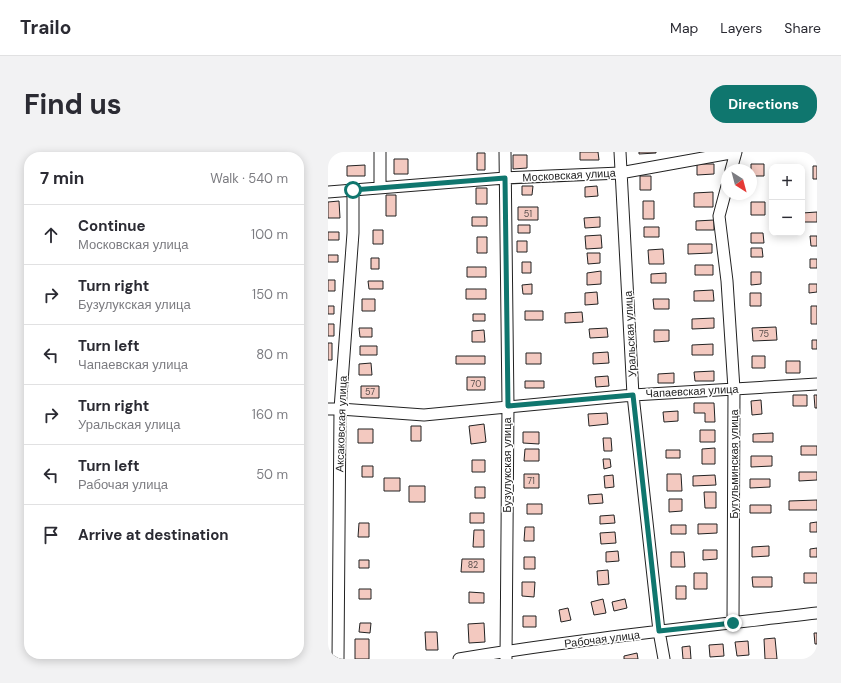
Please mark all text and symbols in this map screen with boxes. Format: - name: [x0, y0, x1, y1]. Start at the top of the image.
- text: Trailo: [20, 15, 71, 40]
- text: Map: [670, 19, 698, 37]
- text: Layers: [720, 19, 762, 37]
- text: Share: [784, 19, 821, 37]
- button: Directions: [710, 85, 817, 123]
- text: Find us: [24, 86, 122, 123]
- north arrow: [721, 164, 757, 200]
- map controls: [769, 164, 805, 236]
- button: +: [769, 164, 805, 200]
- street label: Московская улица: [522, 166, 617, 184]
- text: 7 min: [40, 167, 84, 189]
- text: Walk · 540 m: [210, 170, 288, 187]
- route start: [344, 181, 362, 199]
- button: −: [769, 200, 805, 236]
- house number: 51: [524, 208, 532, 220]
- text: Continue: [78, 216, 146, 236]
- icon: ahead: [40, 224, 62, 246]
- text: 100 m: [251, 226, 288, 243]
- text: Московская улица: [78, 236, 188, 253]
- text: Turn right: [78, 276, 149, 296]
- icon: right: [40, 284, 62, 306]
- text: 150 m: [252, 286, 288, 303]
- street label: Уральская улица: [621, 289, 639, 378]
- text: Бузулукская улица: [78, 296, 191, 313]
- house number: 75: [759, 328, 769, 340]
- text: Turn left: [78, 336, 139, 356]
- icon: left: [40, 344, 62, 366]
- text: 80 m: [256, 346, 288, 363]
- text: Чапаевская улица: [78, 356, 188, 373]
- street label: Аксаковская улица: [332, 375, 350, 472]
- house number: 70: [471, 378, 481, 390]
- street label: Чапаевская улица: [645, 382, 740, 400]
- house number: 57: [365, 386, 375, 398]
- text: Turn right: [78, 396, 149, 416]
- icon: right: [40, 404, 62, 426]
- text: 160 m: [252, 406, 288, 423]
- street label: Бугульминская улица: [727, 408, 741, 519]
- text: Уральская улица: [78, 416, 180, 433]
- street label: Бузулукская улица: [500, 416, 514, 513]
- text: Turn left: [78, 456, 139, 476]
- icon: left: [40, 464, 62, 486]
- text: 50 m: [256, 466, 288, 483]
- house number: 71: [527, 475, 535, 487]
- text: Рабочая улица: [78, 476, 168, 493]
- icon: arrive: [40, 524, 62, 546]
- text: Arrive at destination: [78, 525, 229, 545]
- house number: 82: [468, 559, 478, 571]
- route end: [724, 614, 742, 632]
- street label: Рабочая улица: [563, 627, 642, 651]

